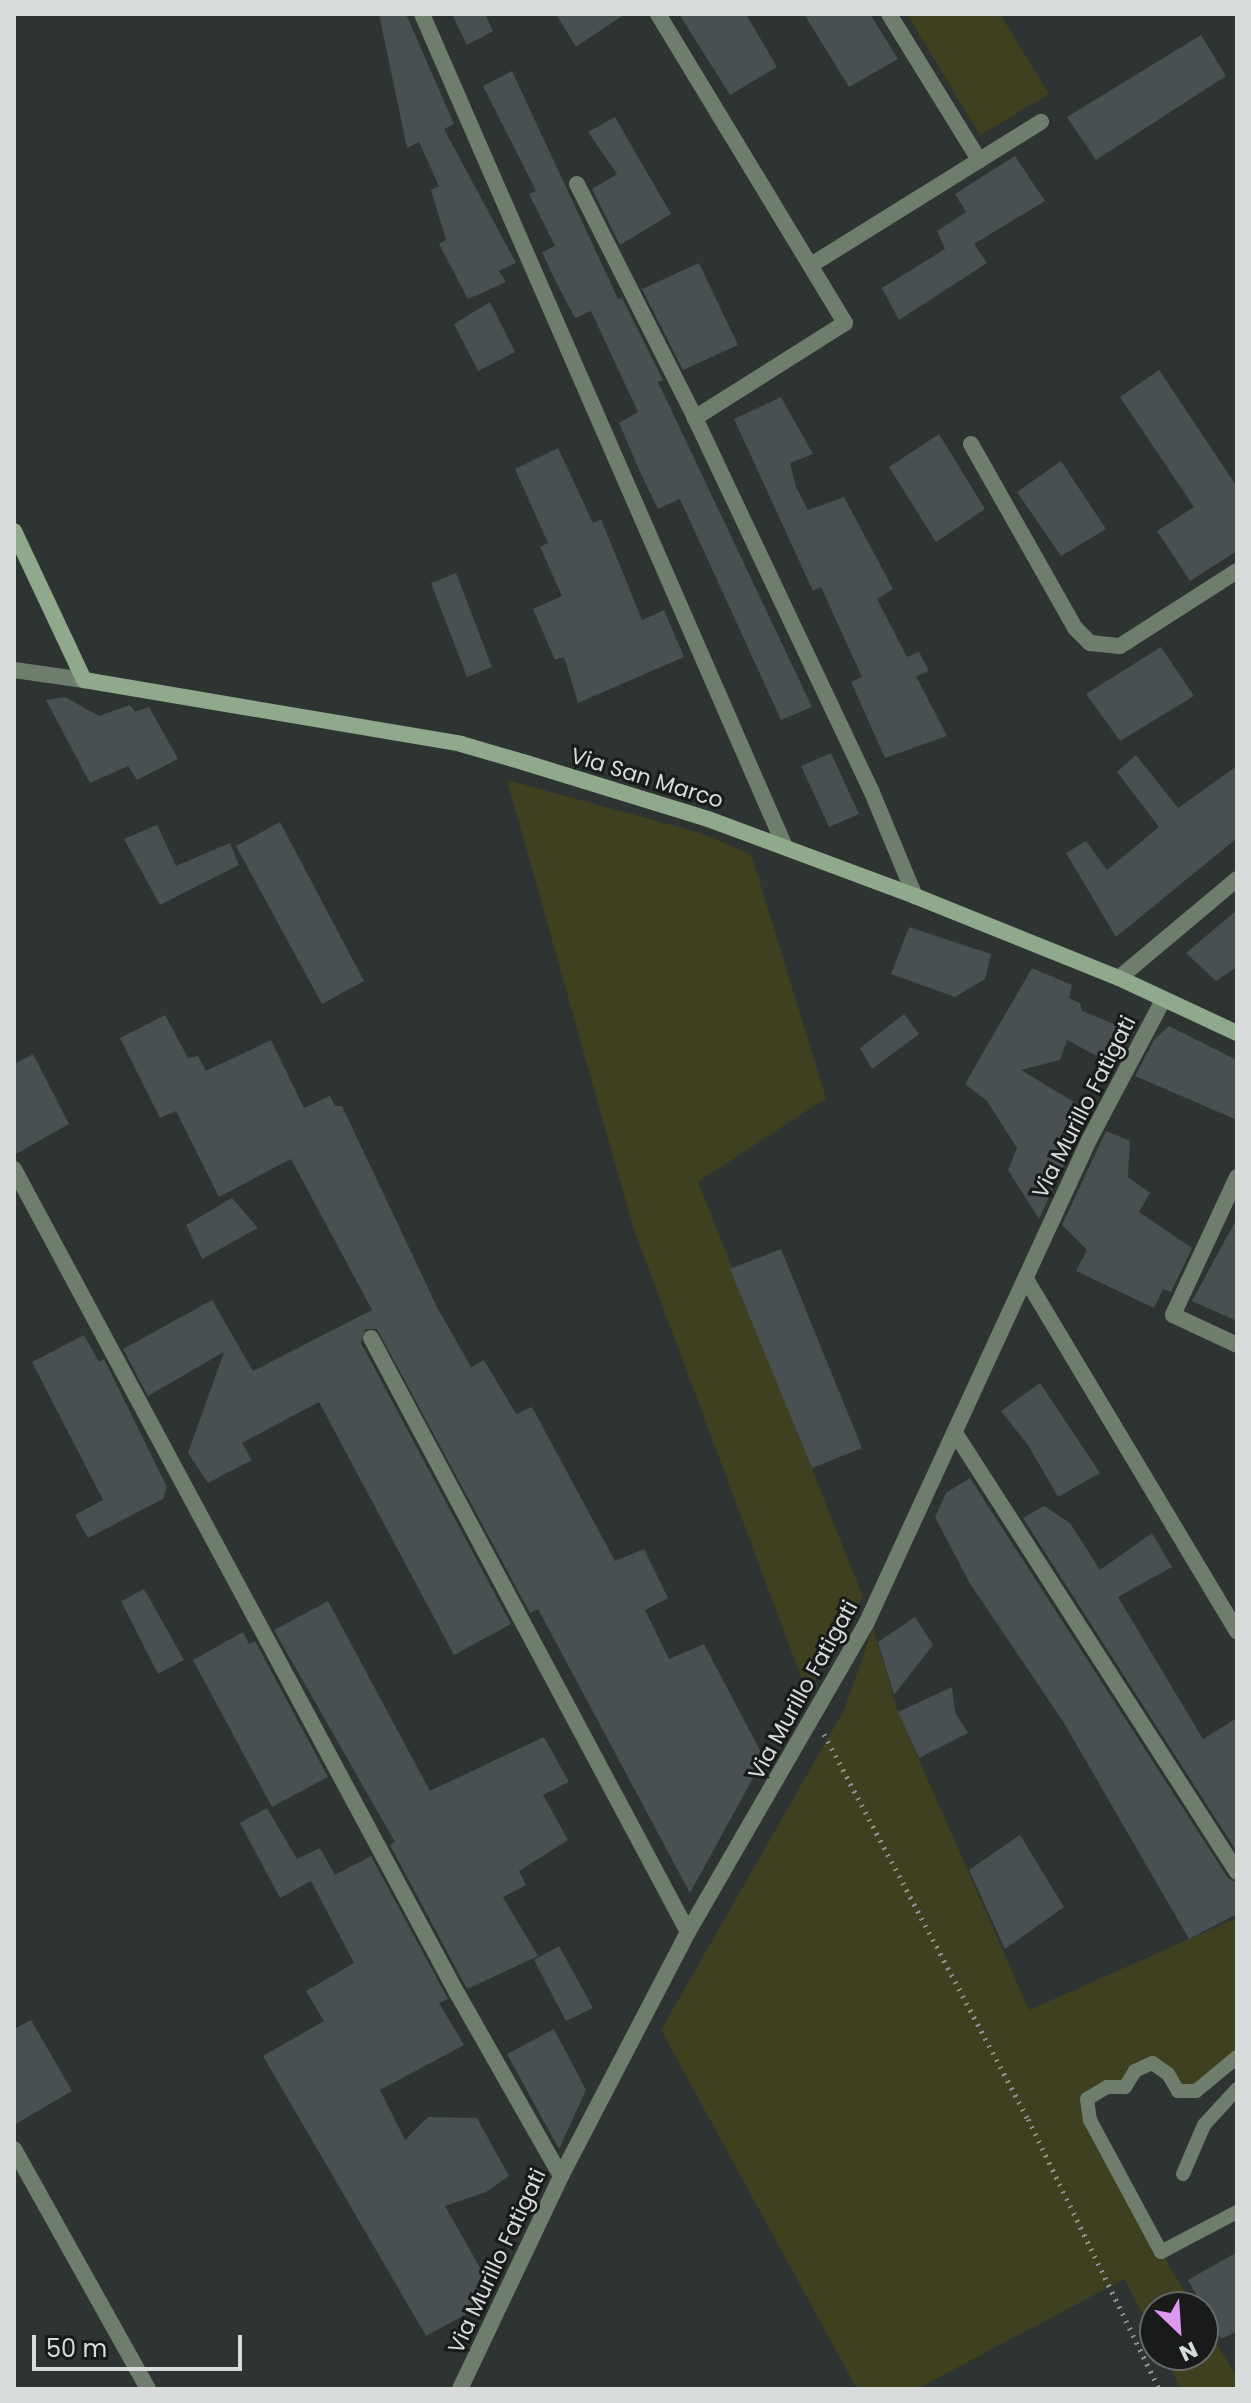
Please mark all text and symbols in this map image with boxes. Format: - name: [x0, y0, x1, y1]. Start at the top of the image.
- street label: Via San Marco: [567, 742, 727, 814]
- street label: Via Murillo Fatigati: [1027, 1011, 1141, 1203]
- street label: Via Murillo Fatigati: [743, 1596, 863, 1784]
- street label: Via Murillo Fatigati: [443, 2164, 551, 2358]
- north arrow: [1139, 2291, 1219, 2371]
- scale bar: [36, 2319, 246, 2369]
- text: 50 m: [46, 2332, 107, 2365]
- text: N: [1174, 2334, 1203, 2369]

